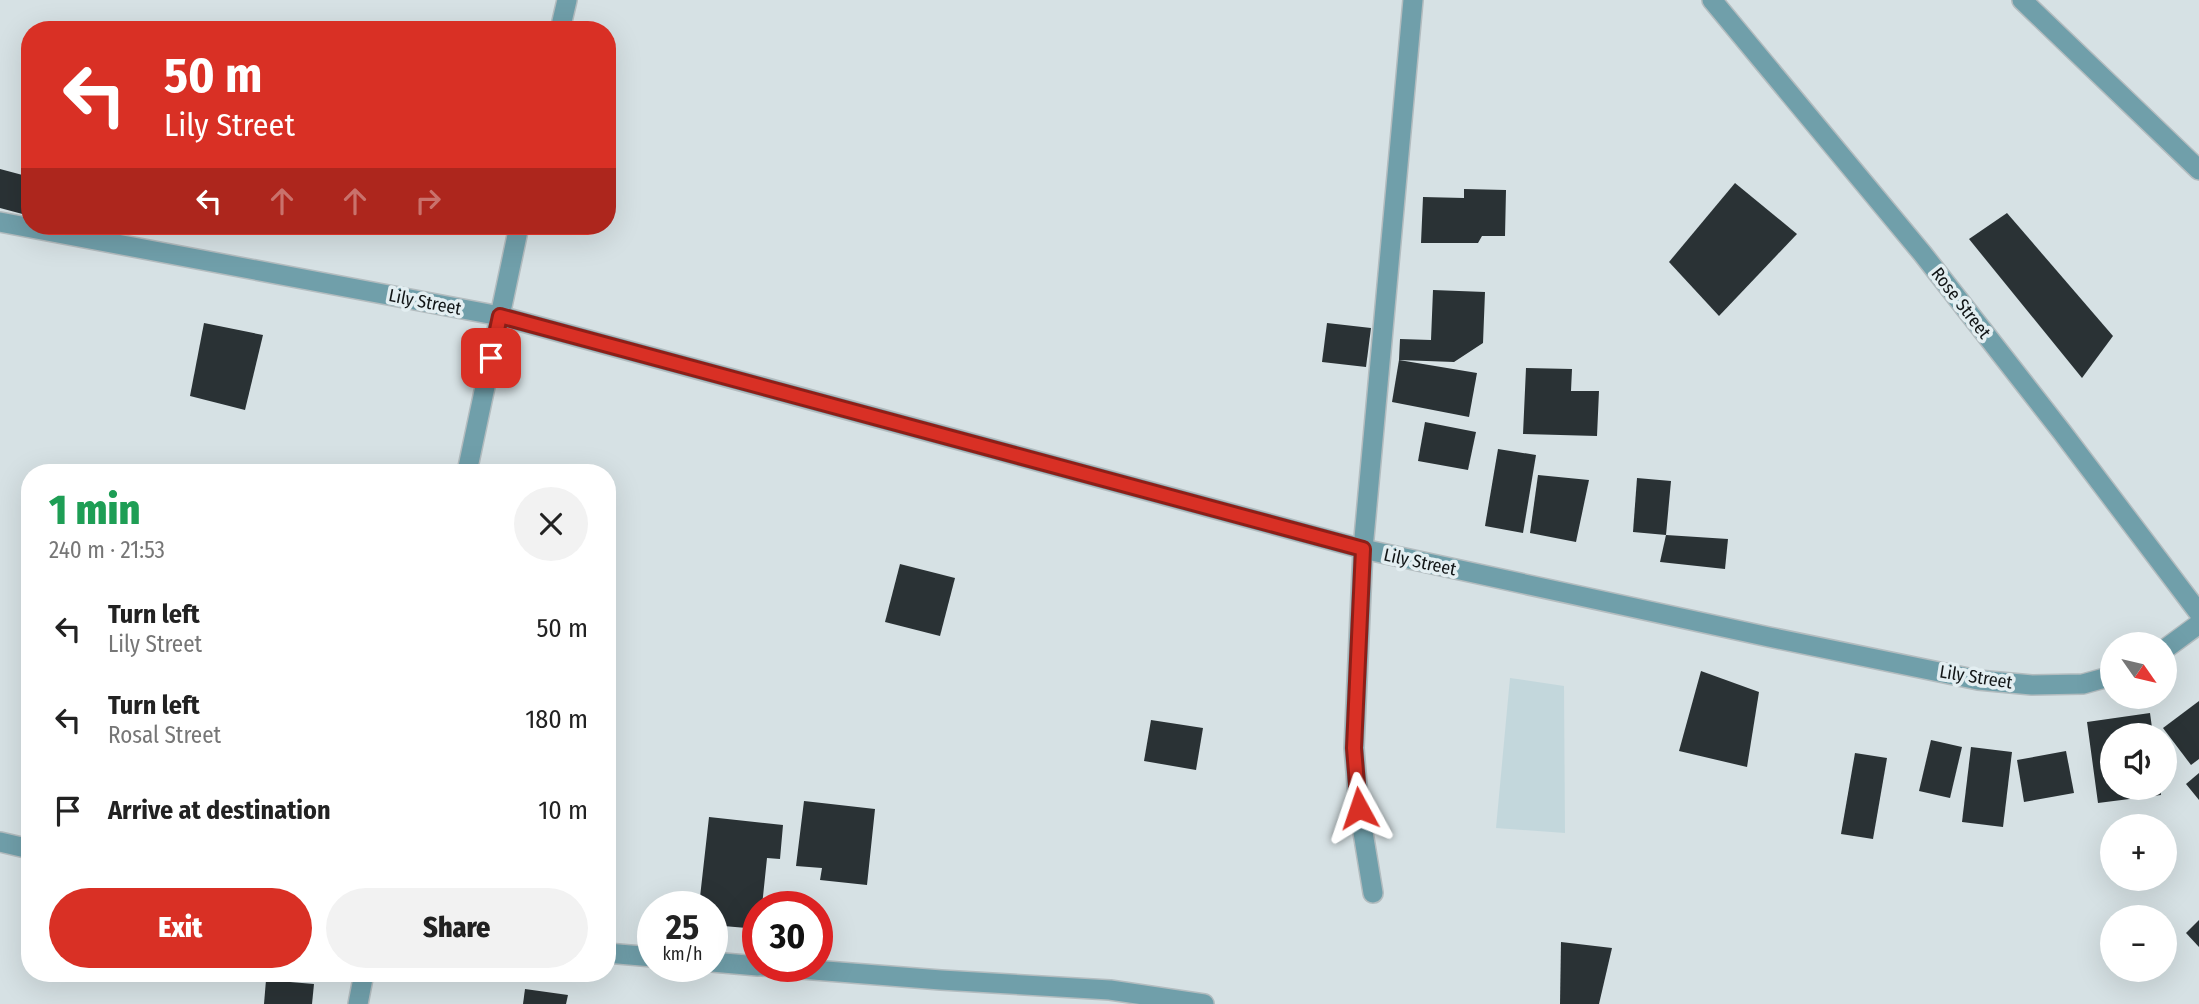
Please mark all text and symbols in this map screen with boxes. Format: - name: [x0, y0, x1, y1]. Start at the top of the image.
- text: 50 m: [164, 46, 262, 105]
- icon: left: [49, 49, 140, 140]
- text: Lily Street: [164, 106, 295, 144]
- icon: left: [190, 182, 228, 220]
- icon: ahead: [263, 182, 301, 220]
- icon: ahead: [336, 182, 374, 220]
- icon: right: [409, 182, 447, 220]
- street label: Rose Street: [1926, 263, 1996, 343]
- street label: Lily Street: [387, 284, 463, 320]
- pin: [461, 328, 521, 388]
- icon: arrive: [472, 339, 510, 377]
- text: 1 min: [49, 485, 140, 535]
- button: close: [514, 487, 588, 561]
- text: 240 m · 21:53: [49, 536, 165, 564]
- street label: Lily Street: [1382, 544, 1458, 580]
- text: Turn left: [108, 599, 200, 630]
- icon: left: [49, 610, 87, 648]
- text: 50 m: [536, 613, 588, 644]
- text: Lily Street: [108, 630, 202, 658]
- north arrow: [2100, 632, 2177, 709]
- map controls: [2100, 632, 2177, 982]
- street label: Lily Street: [1938, 660, 2014, 694]
- text: Turn left: [108, 690, 200, 721]
- icon: left: [49, 701, 87, 739]
- text: 180 m: [525, 704, 588, 735]
- text: Rosal Street: [108, 721, 221, 749]
- button: sound: [2100, 723, 2177, 800]
- position arrow: [1322, 771, 1396, 845]
- icon: arrive: [49, 792, 87, 830]
- text: Arrive at destination: [108, 795, 331, 826]
- text: 10 m: [538, 795, 588, 826]
- button: +: [2100, 814, 2177, 891]
- button: Exit: [49, 888, 312, 968]
- button: Share: [326, 888, 588, 968]
- speed limit sign: 30: [742, 891, 833, 982]
- button: −: [2100, 905, 2177, 982]
- text: 25: [666, 906, 699, 948]
- text: km/h: [662, 943, 703, 965]

